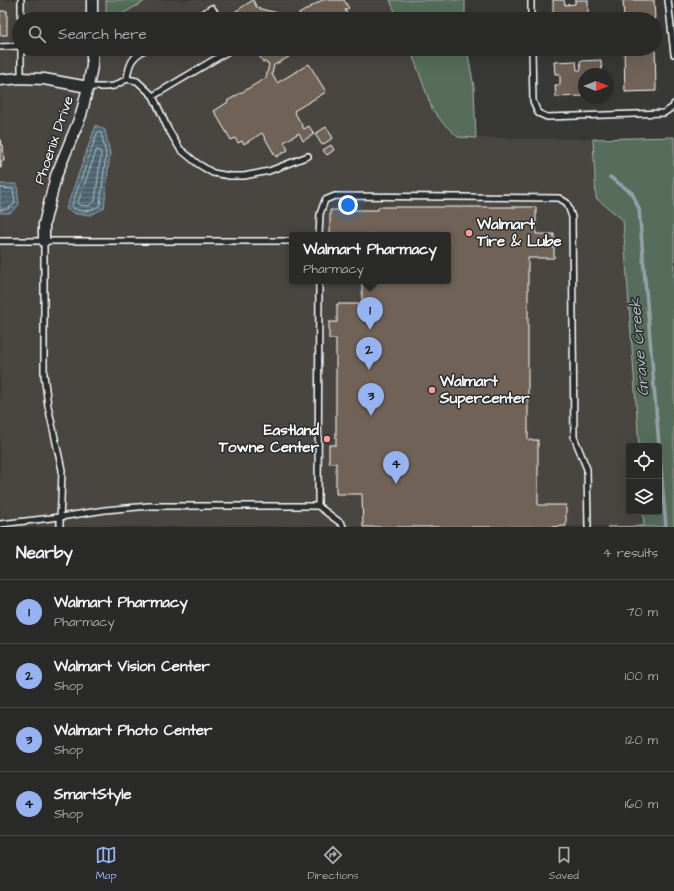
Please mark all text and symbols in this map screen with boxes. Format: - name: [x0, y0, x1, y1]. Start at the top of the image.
- search box: [12, 12, 662, 56]
- icon: search: [26, 23, 48, 45]
- text: Search here: [58, 24, 147, 45]
- north arrow: [578, 68, 614, 104]
- street label: Phoenix Drive: [29, 93, 79, 187]
- your location: [338, 195, 358, 215]
- place label: Walmart Tire & Lube: [476, 214, 562, 252]
- marker: Walmart Tire & Lube: [464, 228, 474, 238]
- popup: [289, 232, 451, 284]
- text: Walmart Pharmacy: [303, 239, 437, 260]
- text: Pharmacy: [303, 260, 364, 278]
- water label: Grave Creek: [624, 296, 654, 397]
- pin: 1: [357, 297, 383, 330]
- pin: 2: [356, 337, 382, 370]
- place label: Walmart Supercenter: [439, 371, 530, 409]
- pin: 3: [358, 383, 384, 416]
- marker: Walmart Supercenter: [427, 385, 437, 395]
- place label: Eastland Towne Center: [218, 420, 320, 458]
- marker: Eastland Towne Center: [322, 434, 332, 444]
- map controls: [626, 443, 662, 515]
- button: locate: [626, 443, 662, 479]
- pin: 4: [383, 451, 409, 484]
- button: layers: [626, 479, 662, 515]
- text: Nearby: [16, 541, 73, 565]
- text: 4 results: [603, 544, 658, 562]
- text: Walmart Pharmacy: [54, 592, 188, 613]
- text: 1: [28, 603, 30, 621]
- text: 70 m: [626, 603, 658, 621]
- text: Pharmacy: [54, 613, 115, 631]
- text: Walmart Vision Center: [54, 656, 210, 677]
- text: 2: [25, 667, 33, 685]
- text: 100 m: [625, 667, 658, 685]
- text: Shop: [54, 677, 83, 695]
- text: Walmart Photo Center: [54, 720, 212, 741]
- text: 3: [26, 731, 32, 749]
- text: 120 m: [625, 731, 658, 749]
- text: Shop: [54, 741, 83, 759]
- text: SmartStyle: [54, 784, 132, 805]
- text: 4: [25, 795, 33, 813]
- text: 160 m: [625, 795, 658, 813]
- text: Shop: [54, 805, 83, 823]
- tab: Map: [95, 844, 117, 883]
- tab: Directions: [307, 844, 359, 883]
- tab: Saved: [549, 844, 579, 883]

